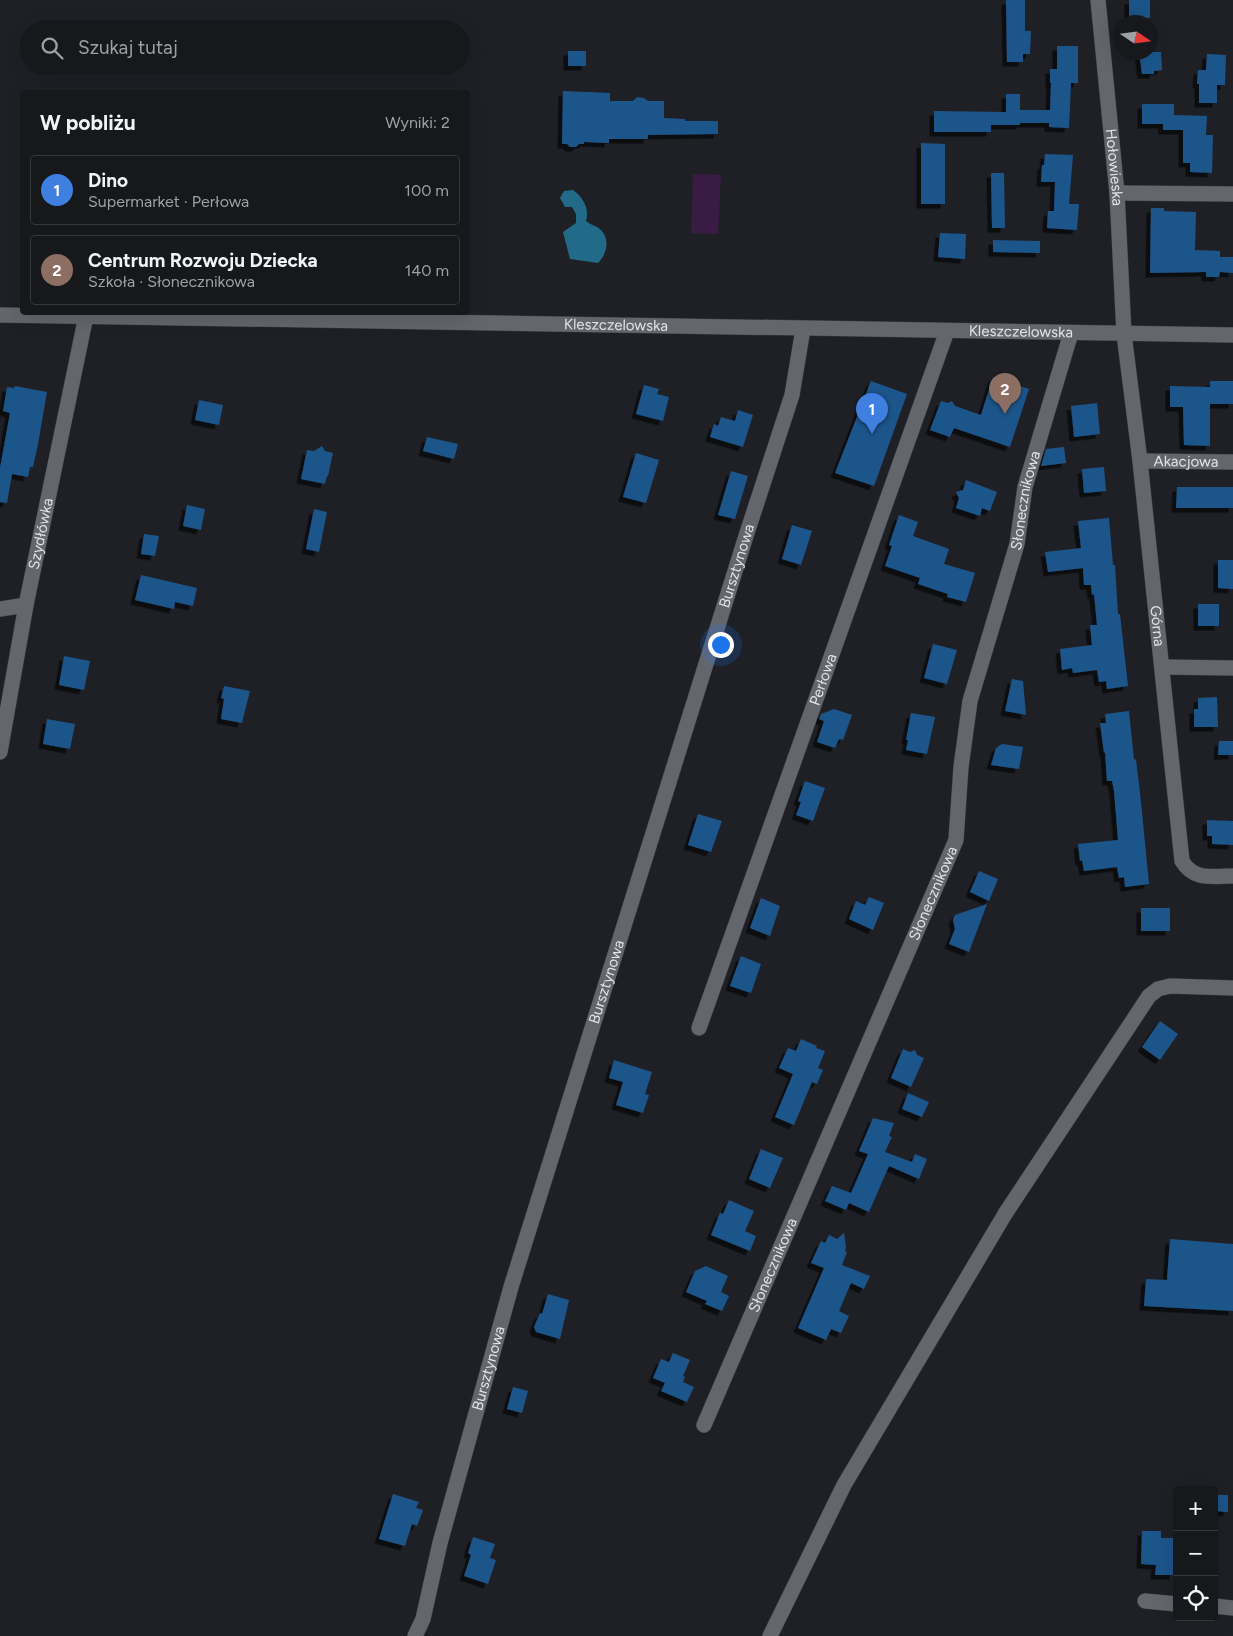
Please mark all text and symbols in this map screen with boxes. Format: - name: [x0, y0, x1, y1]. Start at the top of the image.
- north arrow: [1113, 15, 1158, 60]
- search box: [20, 20, 470, 75]
- icon: search: [38, 34, 66, 62]
- text: Szukaj tutaj: [78, 36, 178, 59]
- text: W pobliżu: [40, 110, 136, 135]
- text: Wyniki: 2: [385, 113, 450, 132]
- street label: Hołowieska: [1102, 128, 1127, 206]
- text: Dino: [88, 169, 128, 192]
- text: 1: [54, 181, 60, 200]
- text: 100 m: [404, 181, 449, 200]
- text: Supermarket · Perłowa: [88, 192, 249, 211]
- text: Centrum Rozwoju Dziecka: [88, 249, 318, 272]
- text: 2: [52, 261, 62, 280]
- text: 140 m: [405, 261, 449, 280]
- text: Szkoła · Słonecznikowa: [88, 272, 255, 291]
- street label: Kleszczelowska: [564, 315, 668, 335]
- street label: Kleszczelowska: [969, 322, 1073, 341]
- pin: 2: [989, 373, 1021, 414]
- pin: 1: [856, 393, 888, 434]
- street label: Słonecznikowa: [1007, 449, 1044, 552]
- street label: Akacjowa: [1153, 452, 1219, 471]
- street label: Szydłówka: [25, 497, 57, 571]
- street label: Bursztynowa: [715, 522, 758, 610]
- street label: Górna: [1146, 605, 1168, 647]
- your location: [708, 632, 734, 658]
- street label: Perłowa: [806, 651, 841, 708]
- street label: Słonecznikowa: [905, 843, 961, 943]
- street label: Bursztynowa: [585, 938, 628, 1026]
- street label: Słonecznikowa: [745, 1215, 801, 1315]
- street label: Bursztynowa: [468, 1324, 509, 1412]
- map controls: [1173, 1486, 1218, 1621]
- button: +: [1173, 1486, 1218, 1531]
- button: −: [1173, 1531, 1218, 1576]
- button: locate: [1173, 1576, 1218, 1621]

